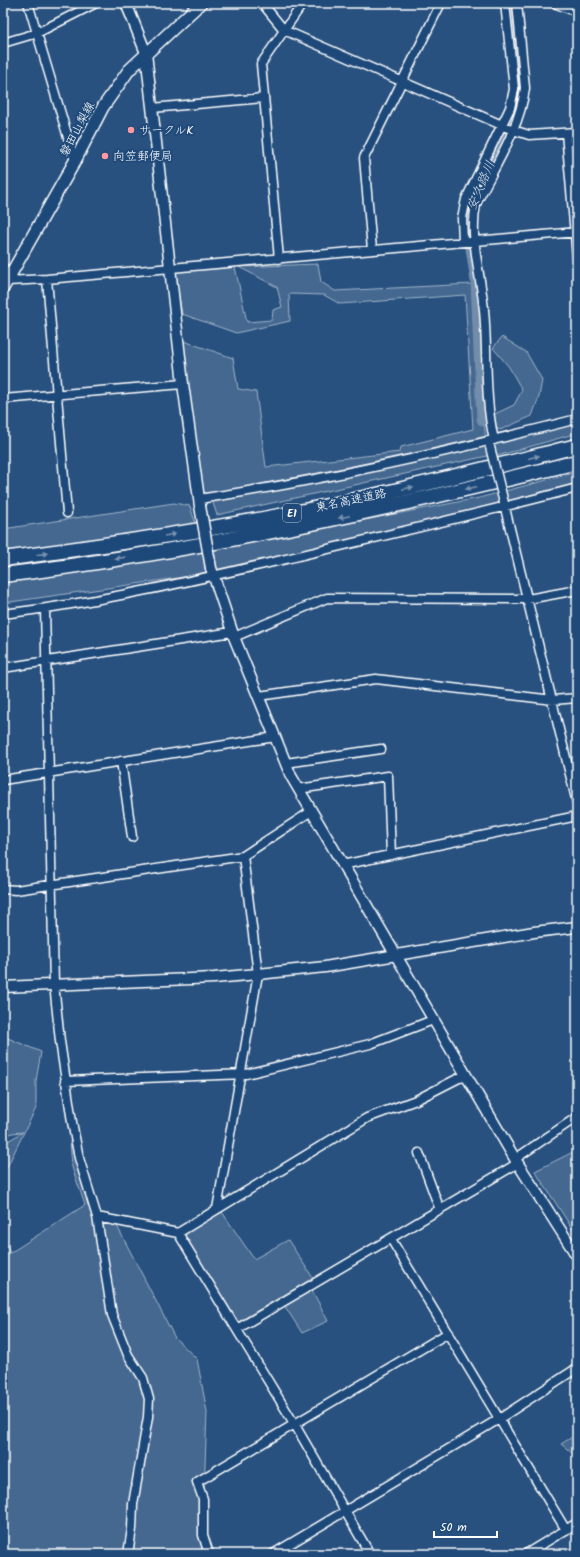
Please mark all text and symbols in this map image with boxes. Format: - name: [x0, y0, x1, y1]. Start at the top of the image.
- street label: 磐田山梨線: [55, 98, 100, 160]
- place label: サークルK: [139, 121, 194, 140]
- marker: サークルK: [126, 125, 136, 135]
- place label: 向笠郵便局: [113, 147, 173, 166]
- marker: 向笠郵便局: [100, 151, 110, 161]
- water label: 安久路川: [462, 158, 501, 214]
- one-way arrow: [528, 453, 540, 459]
- street label: 東名高速道路: [314, 484, 388, 517]
- one-way arrow: [401, 484, 414, 490]
- one-way arrow: [465, 485, 477, 491]
- road number: E1: [283, 504, 301, 522]
- one-way arrow: [338, 514, 351, 520]
- one-way arrow: [164, 532, 176, 538]
- one-way arrow: [36, 551, 48, 557]
- one-way arrow: [114, 555, 126, 561]
- scale bar: [434, 1513, 497, 1539]
- text: 50 m: [440, 1518, 467, 1537]

